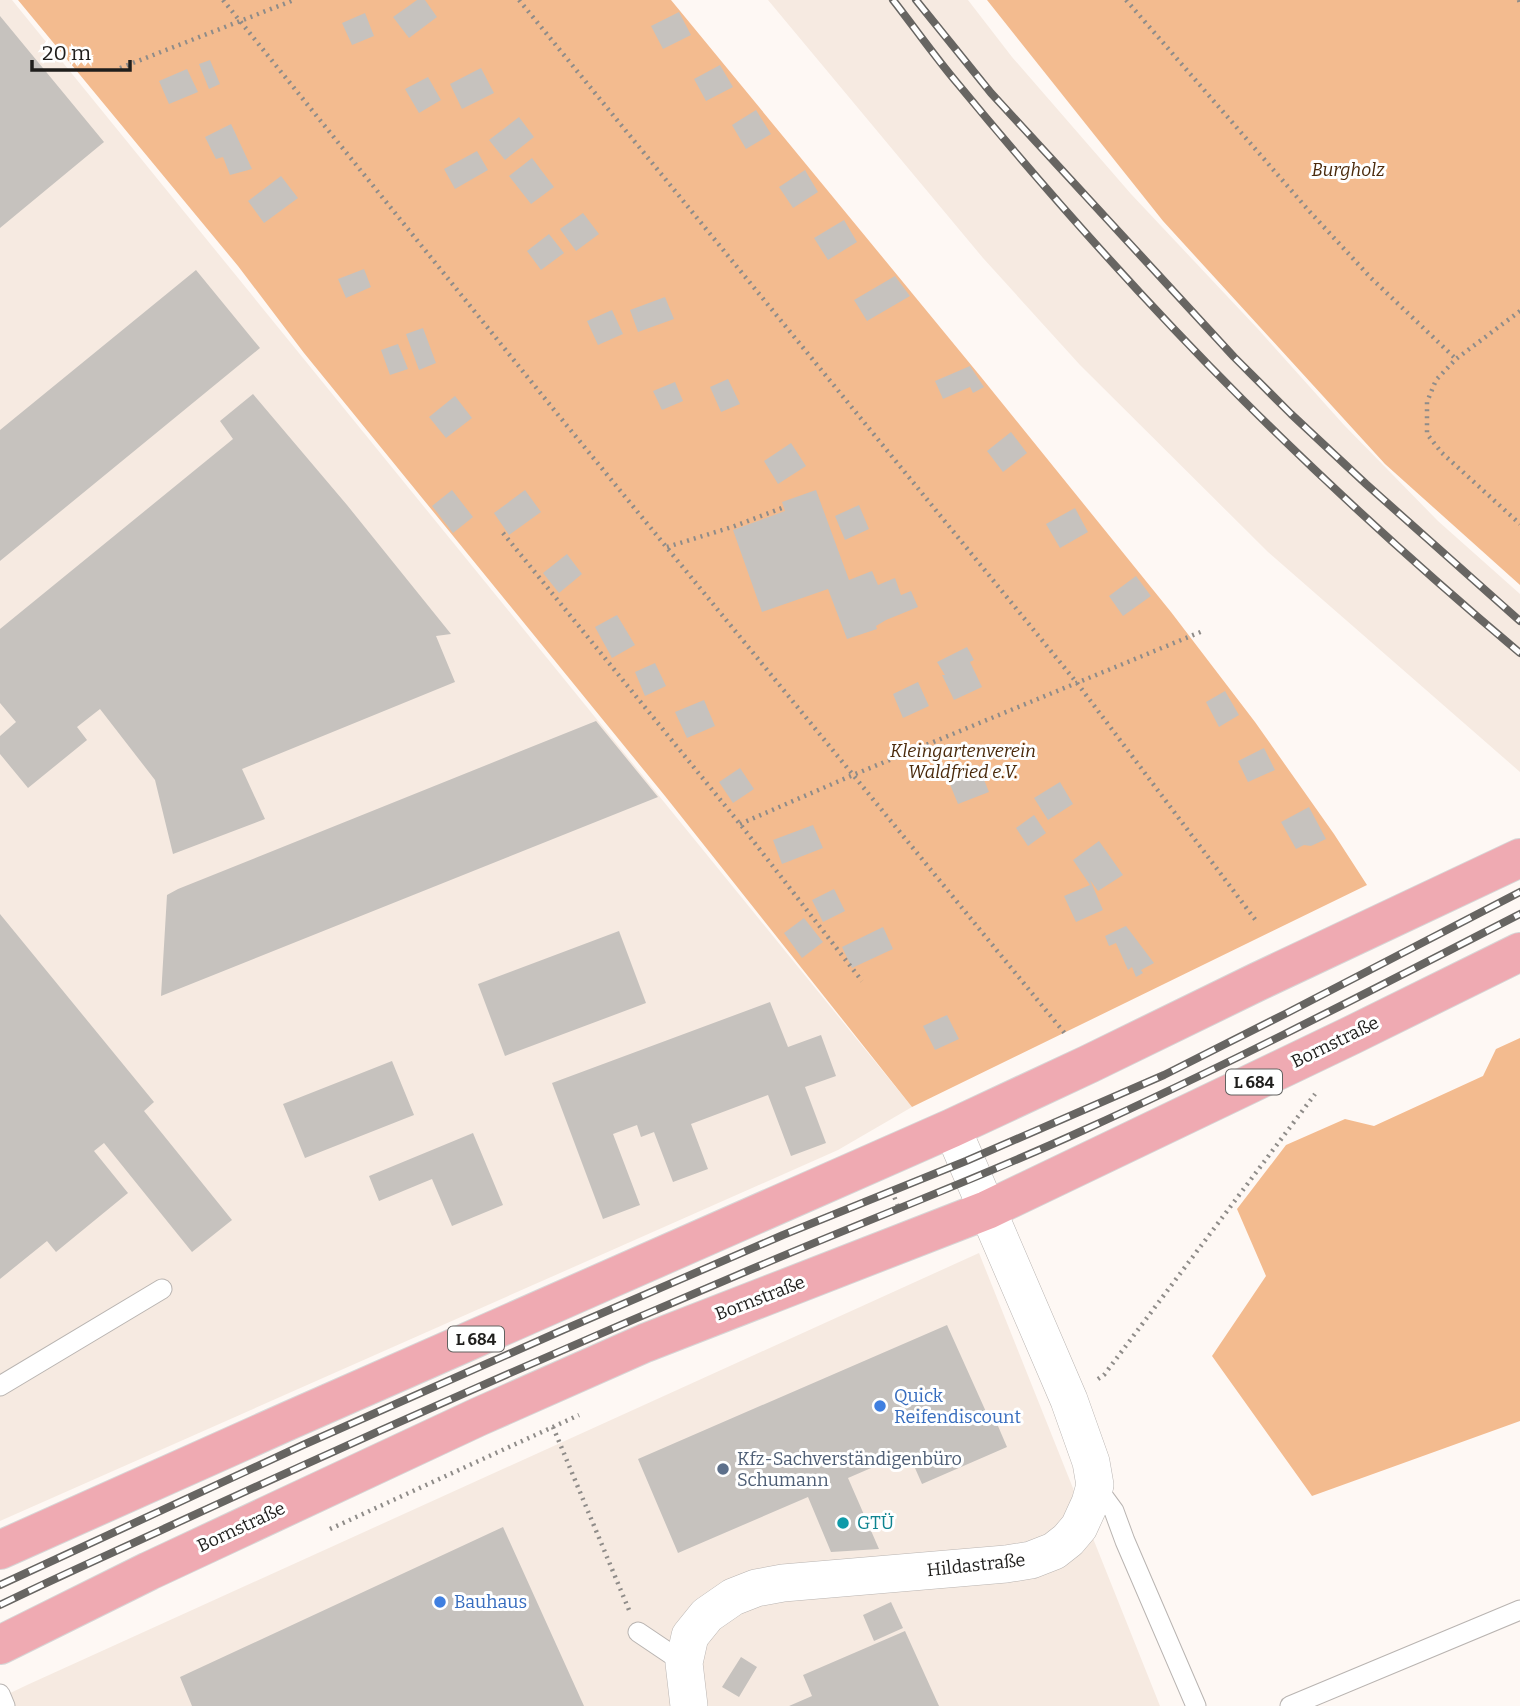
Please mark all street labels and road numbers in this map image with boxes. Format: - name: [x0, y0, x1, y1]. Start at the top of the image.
- street label: Bornstraße: [1288, 1011, 1382, 1073]
- road number: L 684: [1226, 1070, 1282, 1094]
- street label: Bornstraße: [712, 1271, 808, 1325]
- road number: L 684: [448, 1326, 504, 1352]
- street label: Bornstraße: [193, 1497, 289, 1557]
- street label: Hildastraße: [926, 1549, 1026, 1581]

